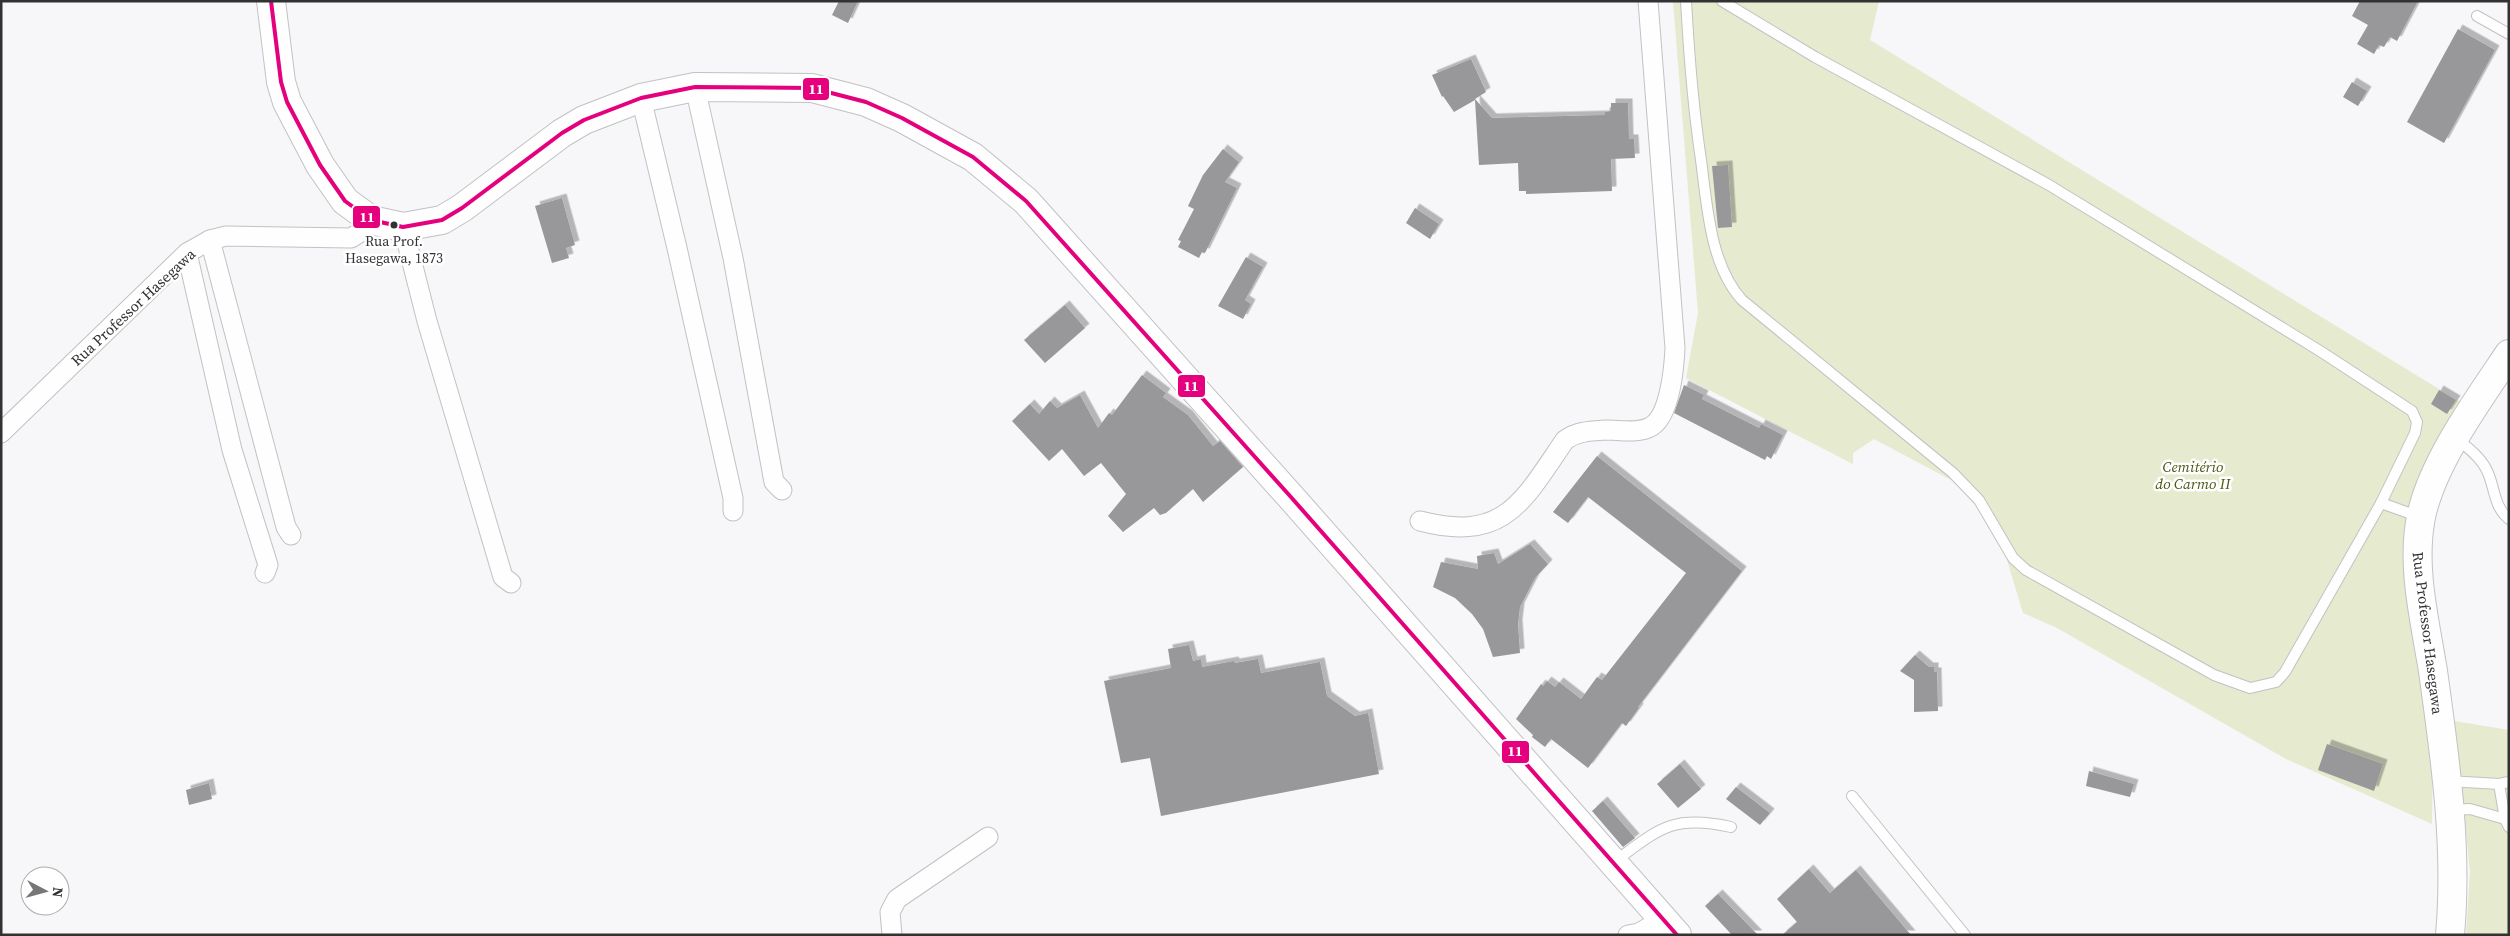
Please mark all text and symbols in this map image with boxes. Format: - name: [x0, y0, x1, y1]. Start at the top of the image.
- line badge: 11: [802, 77, 830, 101]
- text: 11: [808, 79, 824, 99]
- line badge: 11: [352, 205, 381, 229]
- text: 11: [359, 207, 375, 227]
- marker: Rua Prof. Hasegawa, 1873: [389, 220, 399, 230]
- place label: Rua Prof. Hasegawa, 1873: [345, 231, 443, 268]
- street label: Rua Professor Hasegawa: [66, 243, 200, 370]
- line badge: 11: [1177, 374, 1206, 398]
- text: 11: [1183, 376, 1199, 396]
- park label: Cemitério do Carmo II: [2155, 456, 2231, 494]
- street label: Rua Professor Hasegawa: [2408, 551, 2448, 716]
- line badge: 11: [1501, 740, 1530, 764]
- text: 11: [1507, 741, 1523, 761]
- north arrow: [20, 866, 70, 916]
- text: N: [47, 886, 68, 898]

